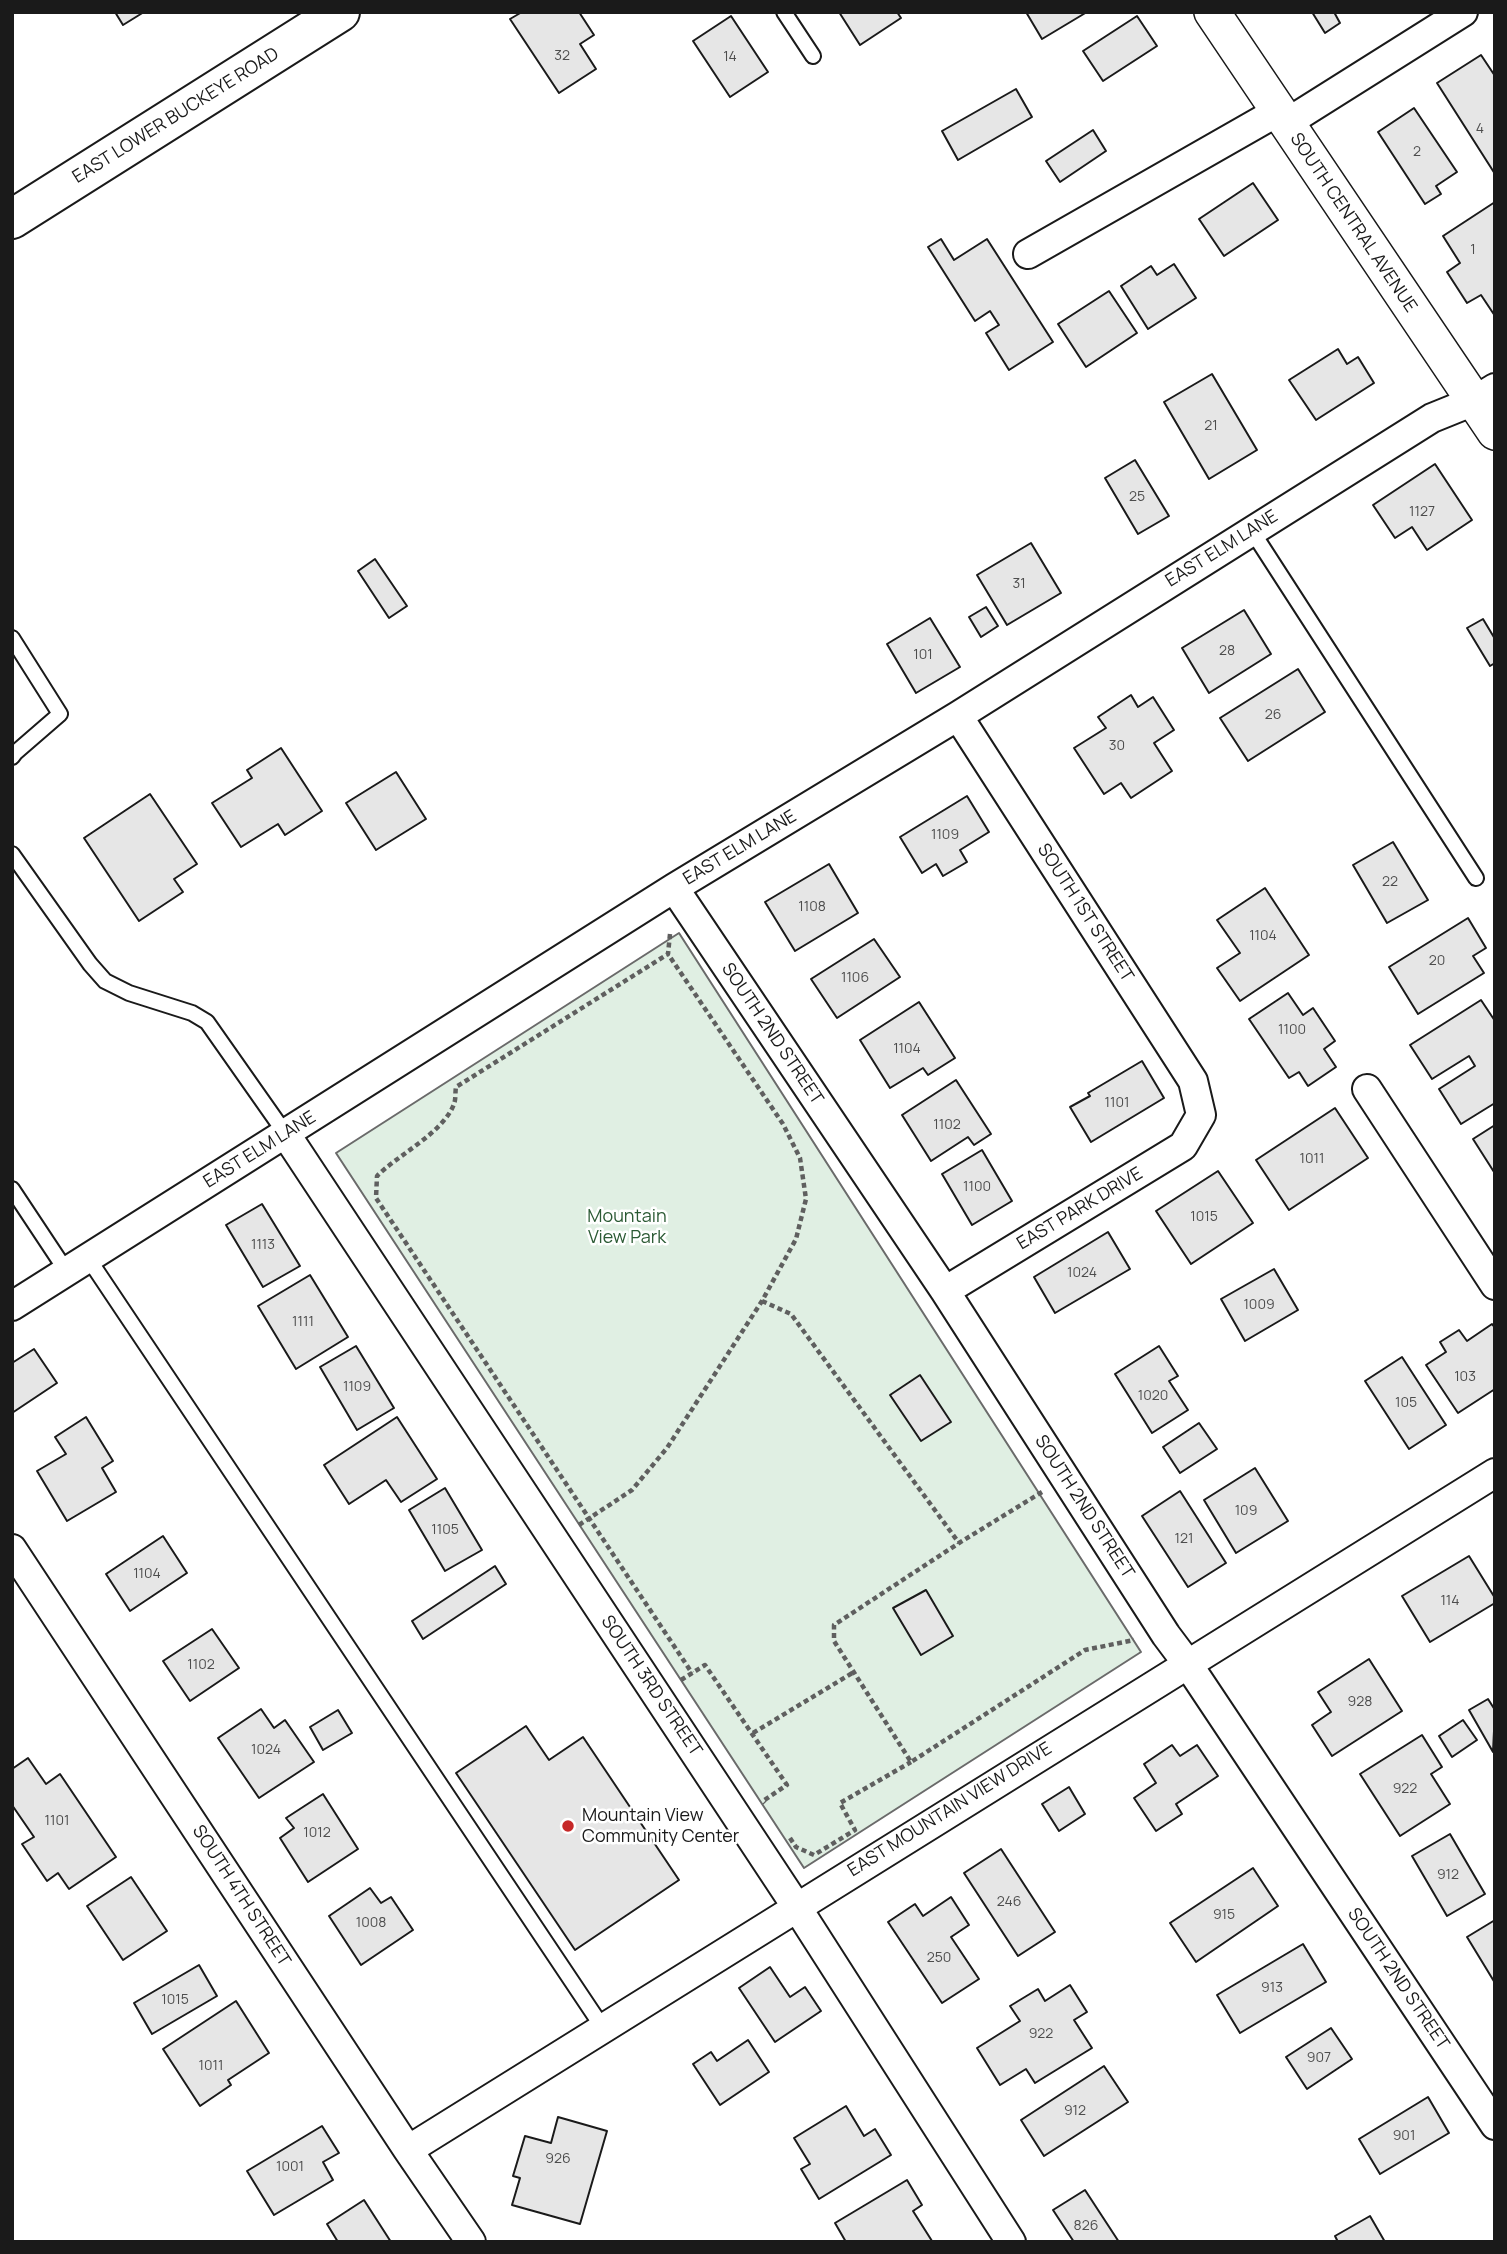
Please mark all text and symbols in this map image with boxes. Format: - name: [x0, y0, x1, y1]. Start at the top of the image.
- street label: EAST LOWER BUCKEYE ROAD: [69, 44, 283, 188]
- house number: 32: [554, 48, 570, 64]
- house number: 14: [723, 49, 737, 65]
- house number: 4: [1476, 121, 1484, 137]
- street label: SOUTH CENTRAL AVENUE: [1285, 129, 1421, 317]
- house number: 2: [1413, 144, 1421, 160]
- house number: 1: [1470, 242, 1476, 258]
- house number: 21: [1204, 418, 1218, 434]
- house number: 25: [1129, 489, 1145, 505]
- house number: 1127: [1409, 504, 1435, 520]
- street label: EAST ELM LANE: [1162, 506, 1282, 592]
- house number: 31: [1012, 576, 1026, 592]
- house number: 28: [1219, 643, 1235, 659]
- house number: 101: [913, 647, 933, 663]
- house number: 26: [1265, 707, 1281, 723]
- house number: 30: [1109, 738, 1125, 754]
- street label: EAST ELM LANE: [680, 806, 800, 890]
- house number: 1109: [931, 827, 959, 843]
- street label: SOUTH 1ST STREET: [1032, 840, 1138, 986]
- house number: 22: [1382, 874, 1398, 890]
- house number: 1108: [798, 899, 826, 915]
- house number: 1104: [1249, 928, 1277, 944]
- house number: 20: [1429, 953, 1445, 969]
- street label: SOUTH 2ND STREET: [717, 959, 827, 1109]
- house number: 1106: [841, 970, 869, 986]
- house number: 1100: [1278, 1022, 1306, 1038]
- house number: 1104: [893, 1041, 921, 1057]
- house number: 1101: [1105, 1095, 1129, 1111]
- street label: EAST ELM LANE: [200, 1107, 320, 1193]
- house number: 1102: [933, 1117, 961, 1133]
- house number: 1011: [1300, 1151, 1324, 1167]
- street label: EAST PARK DRIVE: [1013, 1163, 1147, 1255]
- house number: 1100: [963, 1179, 991, 1195]
- park label: Mountain View Park: [587, 1206, 667, 1248]
- house number: 1015: [1190, 1209, 1218, 1225]
- house number: 1113: [251, 1237, 275, 1253]
- house number: 1024: [1067, 1265, 1097, 1281]
- house number: 1009: [1243, 1297, 1275, 1313]
- house number: 1111: [292, 1314, 314, 1330]
- house number: 103: [1454, 1369, 1476, 1385]
- house number: 1109: [343, 1379, 371, 1395]
- house number: 1020: [1138, 1388, 1168, 1404]
- house number: 105: [1395, 1395, 1417, 1411]
- street label: SOUTH 2ND STREET: [1030, 1431, 1138, 1583]
- house number: 109: [1235, 1503, 1257, 1519]
- house number: 1105: [431, 1522, 459, 1538]
- house number: 121: [1175, 1531, 1193, 1547]
- house number: 1104: [133, 1566, 161, 1582]
- house number: 114: [1440, 1593, 1460, 1609]
- street label: SOUTH 3RD STREET: [596, 1612, 706, 1760]
- house number: 1102: [187, 1657, 215, 1673]
- house number: 928: [1348, 1694, 1372, 1710]
- street label: EAST MOUNTAIN VIEW DRIVE: [844, 1738, 1056, 1882]
- house number: 1024: [251, 1742, 281, 1758]
- house number: 922: [1393, 1781, 1417, 1797]
- place label: Mountain View Community Center: [582, 1805, 739, 1848]
- house number: 1101: [45, 1813, 69, 1829]
- marker: Mountain View Community Center: [560, 1818, 576, 1834]
- street label: SOUTH 4TH STREET: [187, 1821, 295, 1971]
- house number: 1012: [303, 1825, 331, 1841]
- house number: 912: [1437, 1867, 1459, 1883]
- house number: 246: [997, 1894, 1021, 1910]
- street label: SOUTH 2ND STREET: [1343, 1904, 1453, 2054]
- house number: 915: [1213, 1907, 1235, 1923]
- house number: 1008: [356, 1915, 386, 1931]
- house number: 250: [927, 1950, 951, 1966]
- house number: 913: [1261, 1980, 1283, 1996]
- house number: 1015: [161, 1992, 189, 2008]
- house number: 922: [1029, 2026, 1053, 2042]
- house number: 907: [1307, 2050, 1331, 2066]
- house number: 1011: [199, 2058, 223, 2074]
- house number: 912: [1064, 2103, 1086, 2119]
- house number: 901: [1393, 2128, 1415, 2144]
- house number: 926: [545, 2151, 571, 2167]
- house number: 1001: [276, 2159, 304, 2175]
- house number: 826: [1074, 2218, 1098, 2234]

